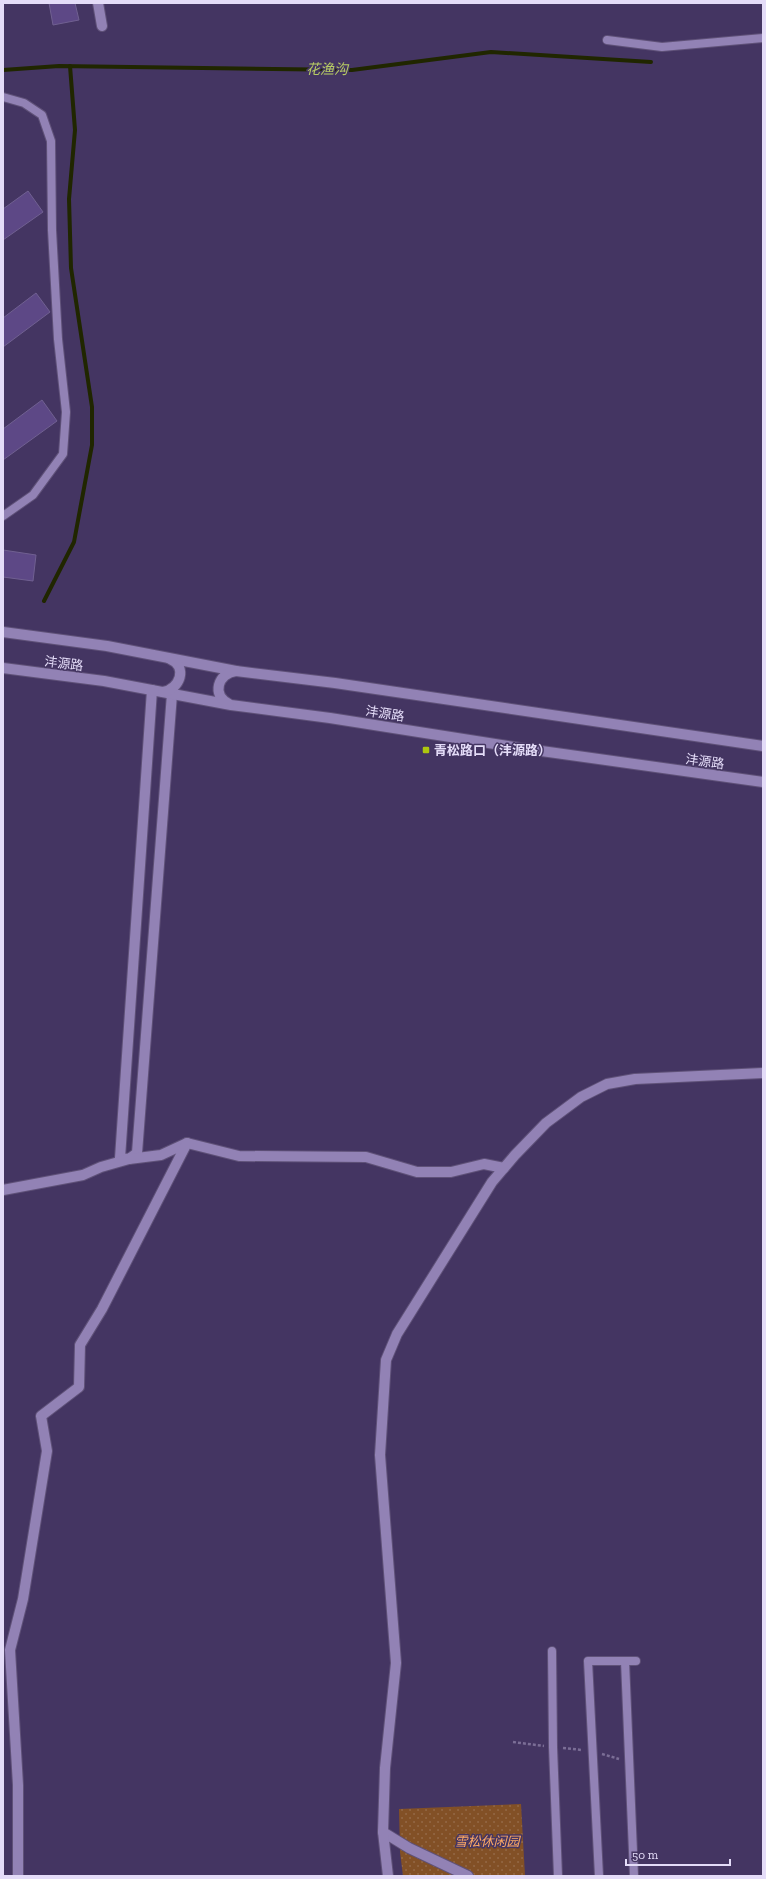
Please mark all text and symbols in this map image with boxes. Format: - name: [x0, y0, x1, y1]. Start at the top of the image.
- water label: 花渔沟: [306, 61, 350, 78]
- street label: 沣源路: [44, 654, 84, 673]
- street label: 沣源路: [364, 703, 405, 724]
- place label: 青松路口（沣源路）: [434, 743, 551, 758]
- marker: 青松路口（沣源路）: [421, 745, 431, 755]
- street label: 沣源路: [685, 751, 725, 772]
- park label: 雪松休闲园: [454, 1834, 521, 1849]
- scale bar: [626, 1841, 730, 1867]
- text: 50 m: [632, 1848, 659, 1862]

